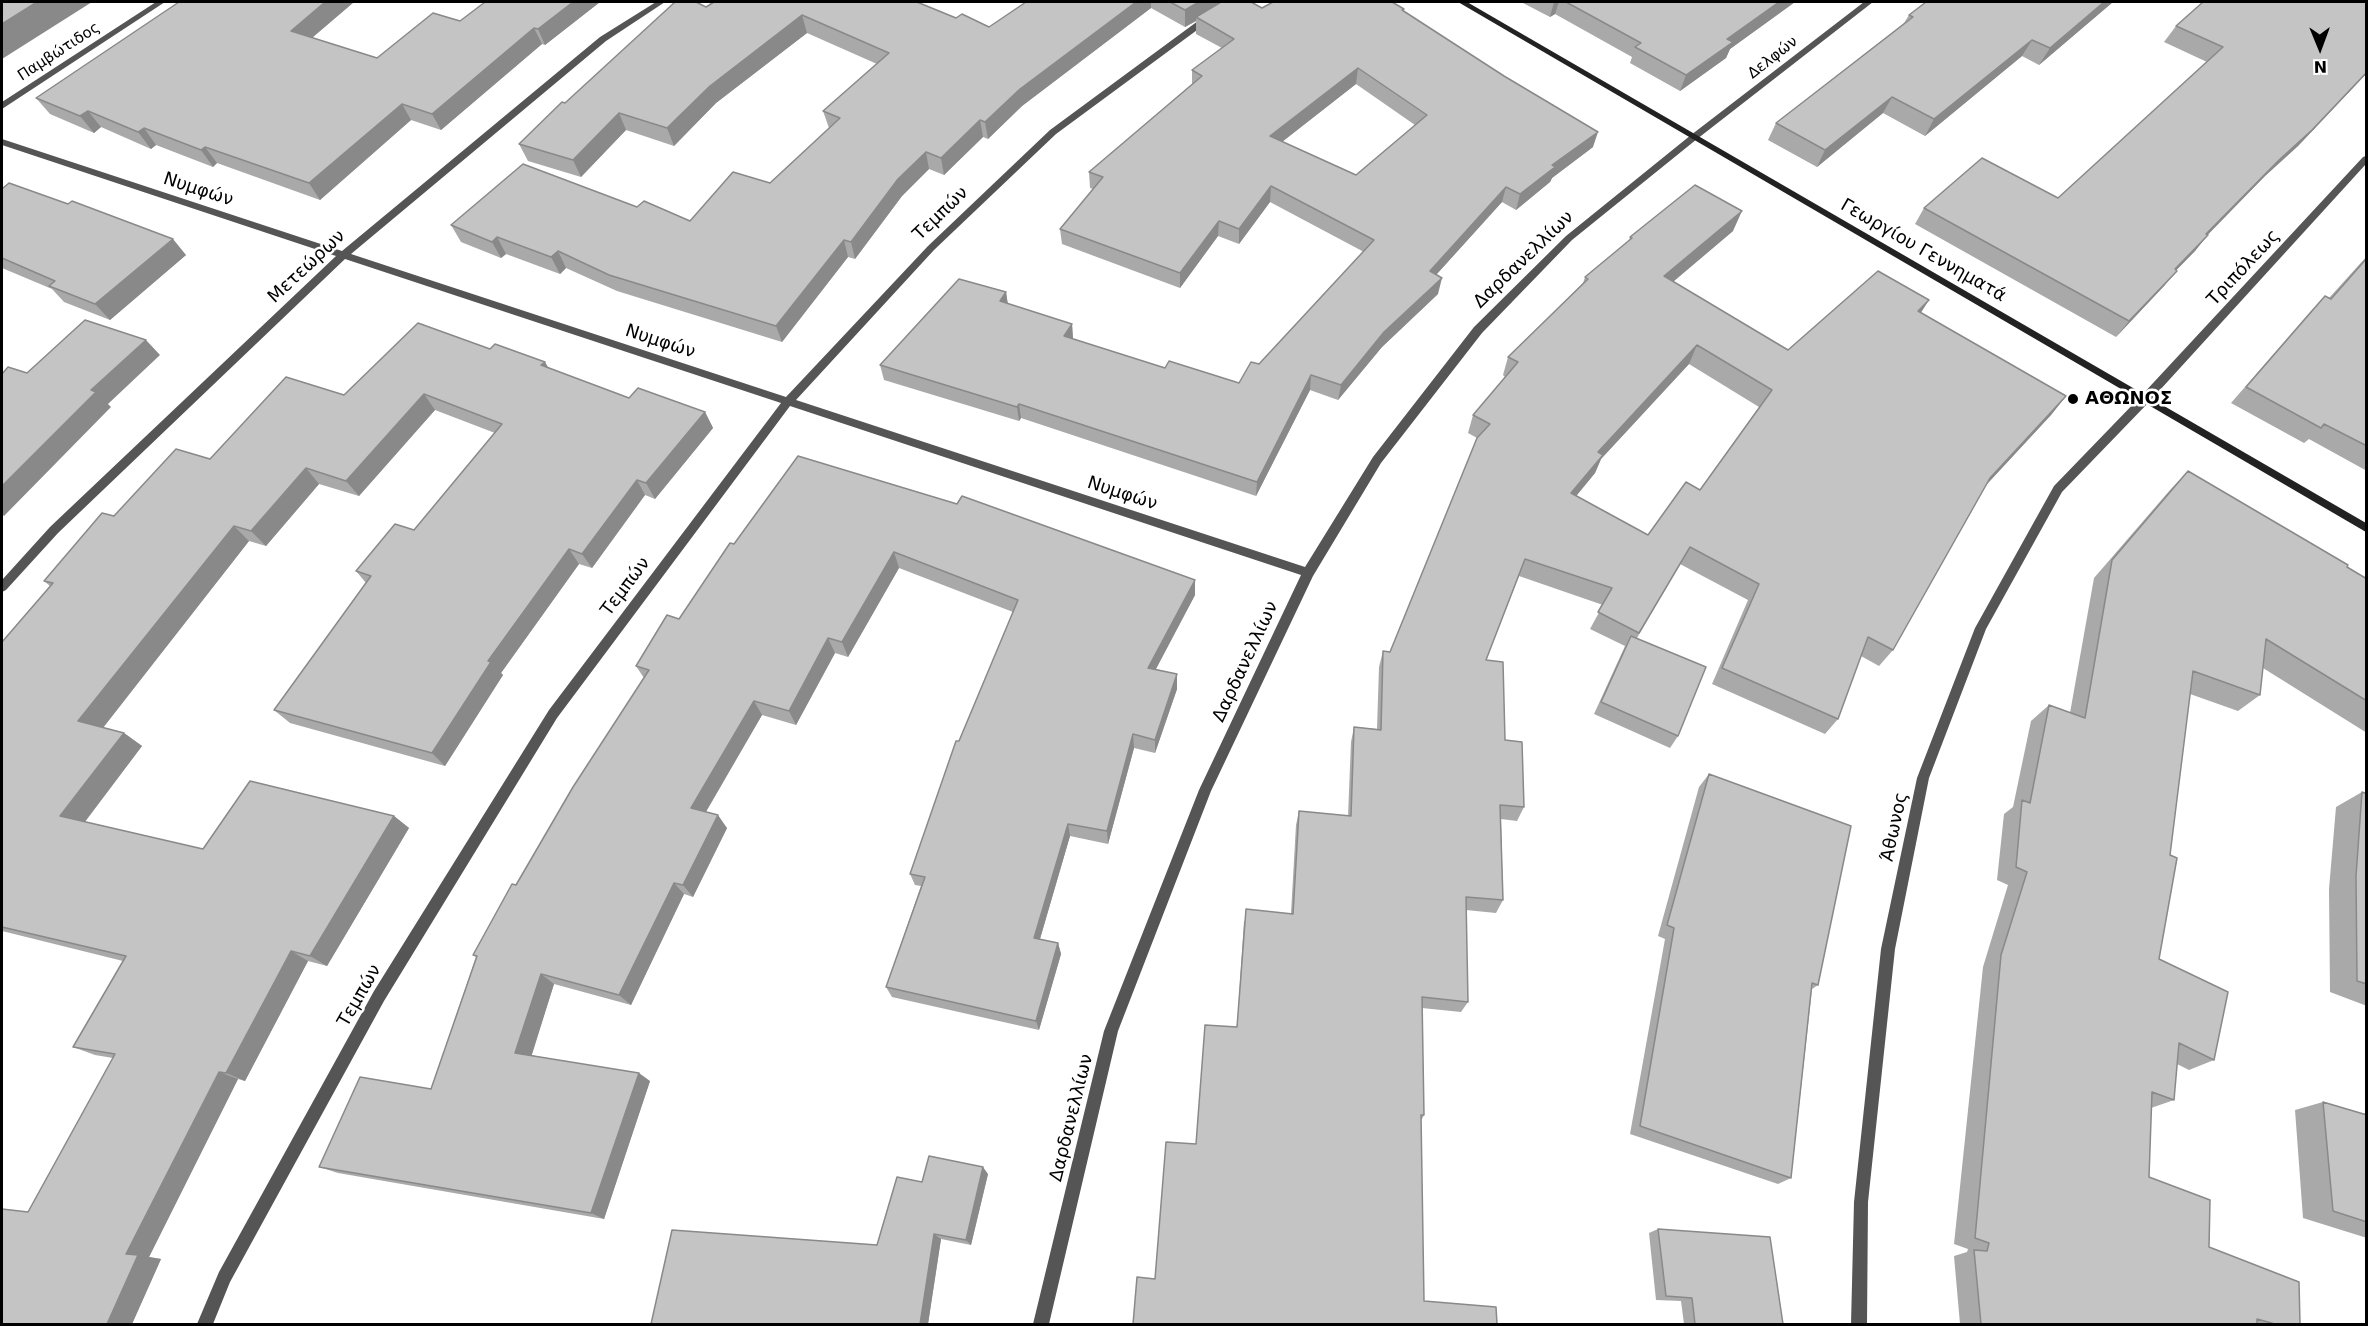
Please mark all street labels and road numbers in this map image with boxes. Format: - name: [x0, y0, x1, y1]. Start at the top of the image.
- street label: Παμβώτιδος: [15, 19, 103, 85]
- street label: Δελφών: [1745, 33, 1801, 83]
- street label: Νυμφών: [160, 169, 236, 211]
- street label: Τεμπών: [909, 183, 973, 245]
- street label: Γεωργίου Γεννηματά: [1836, 195, 2010, 307]
- street label: Δαρδανελλίων: [1469, 207, 1579, 313]
- street label: Τριπόλεως: [2203, 225, 2285, 311]
- street label: Μετεώρων: [264, 226, 350, 308]
- street label: Νυμφών: [622, 321, 698, 363]
- street label: Νυμφών: [1084, 473, 1160, 515]
- street label: Τεμπών: [597, 553, 655, 621]
- street label: Δαρδανελλίων: [1209, 598, 1283, 726]
- street label: Άθωνος: [1877, 790, 1913, 864]
- street label: Τεμπών: [334, 961, 386, 1031]
- street label: Δαρδανελλίων: [1046, 1052, 1098, 1184]

